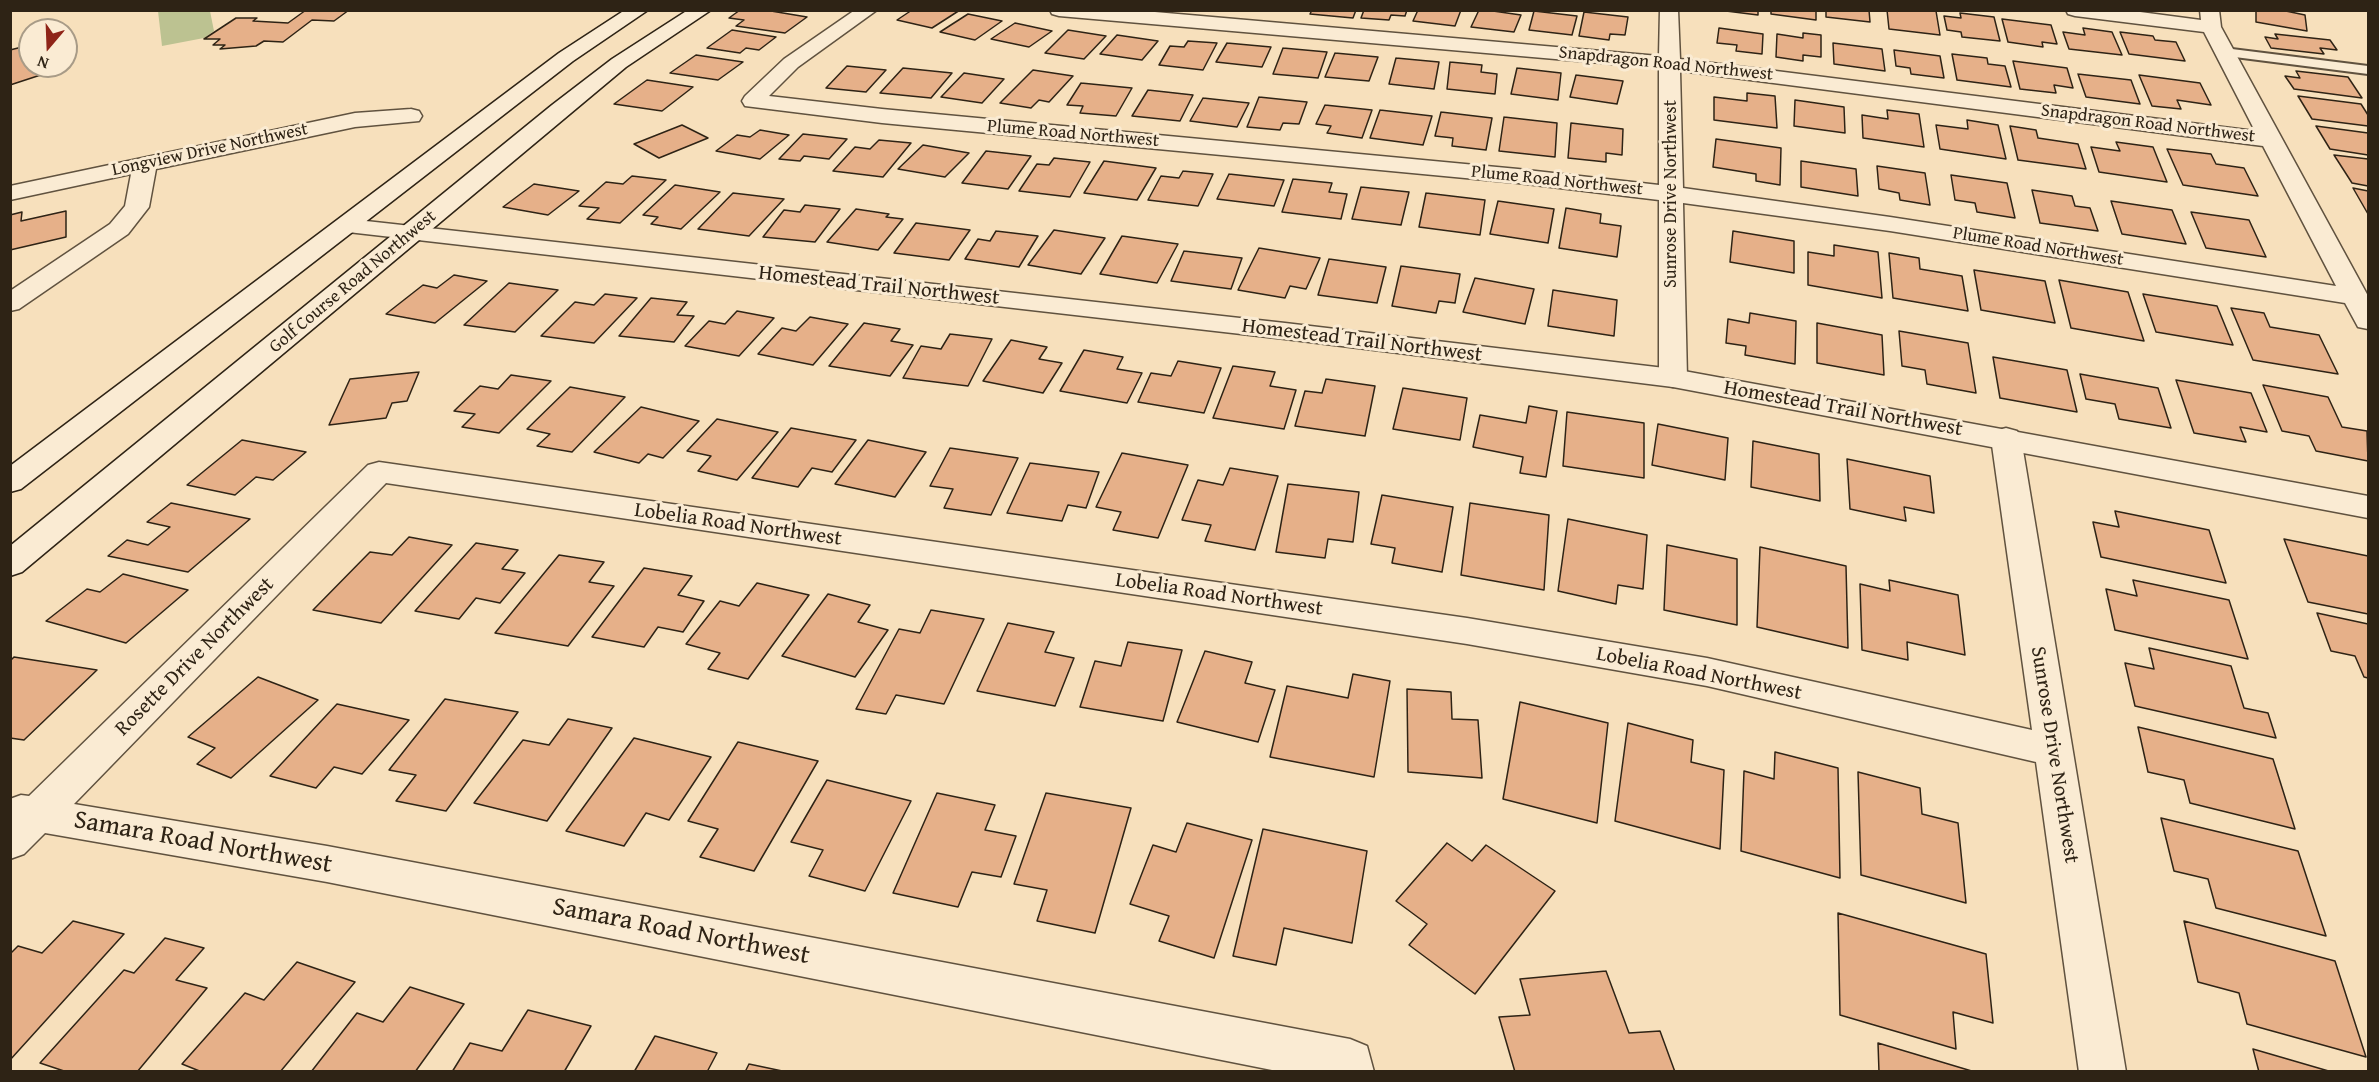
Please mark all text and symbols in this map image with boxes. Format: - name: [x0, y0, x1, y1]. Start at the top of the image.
- north arrow: [18, 18, 78, 78]
- street label: Snapdragon Road Northwest: [1558, 42, 1774, 86]
- text: N: [34, 50, 52, 76]
- street label: Sunrose Drive Northwest: [1660, 100, 1682, 288]
- street label: Snapdragon Road Northwest: [2040, 100, 2256, 148]
- street label: Plume Road Northwest: [986, 116, 1160, 152]
- street label: Longview Drive Northwest: [110, 119, 310, 181]
- street label: Plume Road Northwest: [1470, 161, 1644, 201]
- street label: Golf Course Road Northwest: [265, 206, 441, 358]
- street label: Plume Road Northwest: [1951, 223, 2125, 271]
- street label: Homestead Trail Northwest: [757, 261, 1001, 311]
- street label: Homestead Trail Northwest: [1240, 314, 1484, 368]
- street label: Homestead Trail Northwest: [1722, 376, 1964, 442]
- street label: Lobelia Road Northwest: [633, 498, 843, 552]
- street label: Lobelia Road Northwest: [1114, 568, 1324, 622]
- street label: Rosette Drive Northwest: [110, 572, 280, 742]
- street label: Lobelia Road Northwest: [1594, 642, 1804, 706]
- street label: Sunrose Drive Northwest: [2024, 645, 2084, 865]
- street label: Samara Road Northwest: [72, 805, 334, 881]
- street label: Samara Road Northwest: [550, 892, 812, 972]

